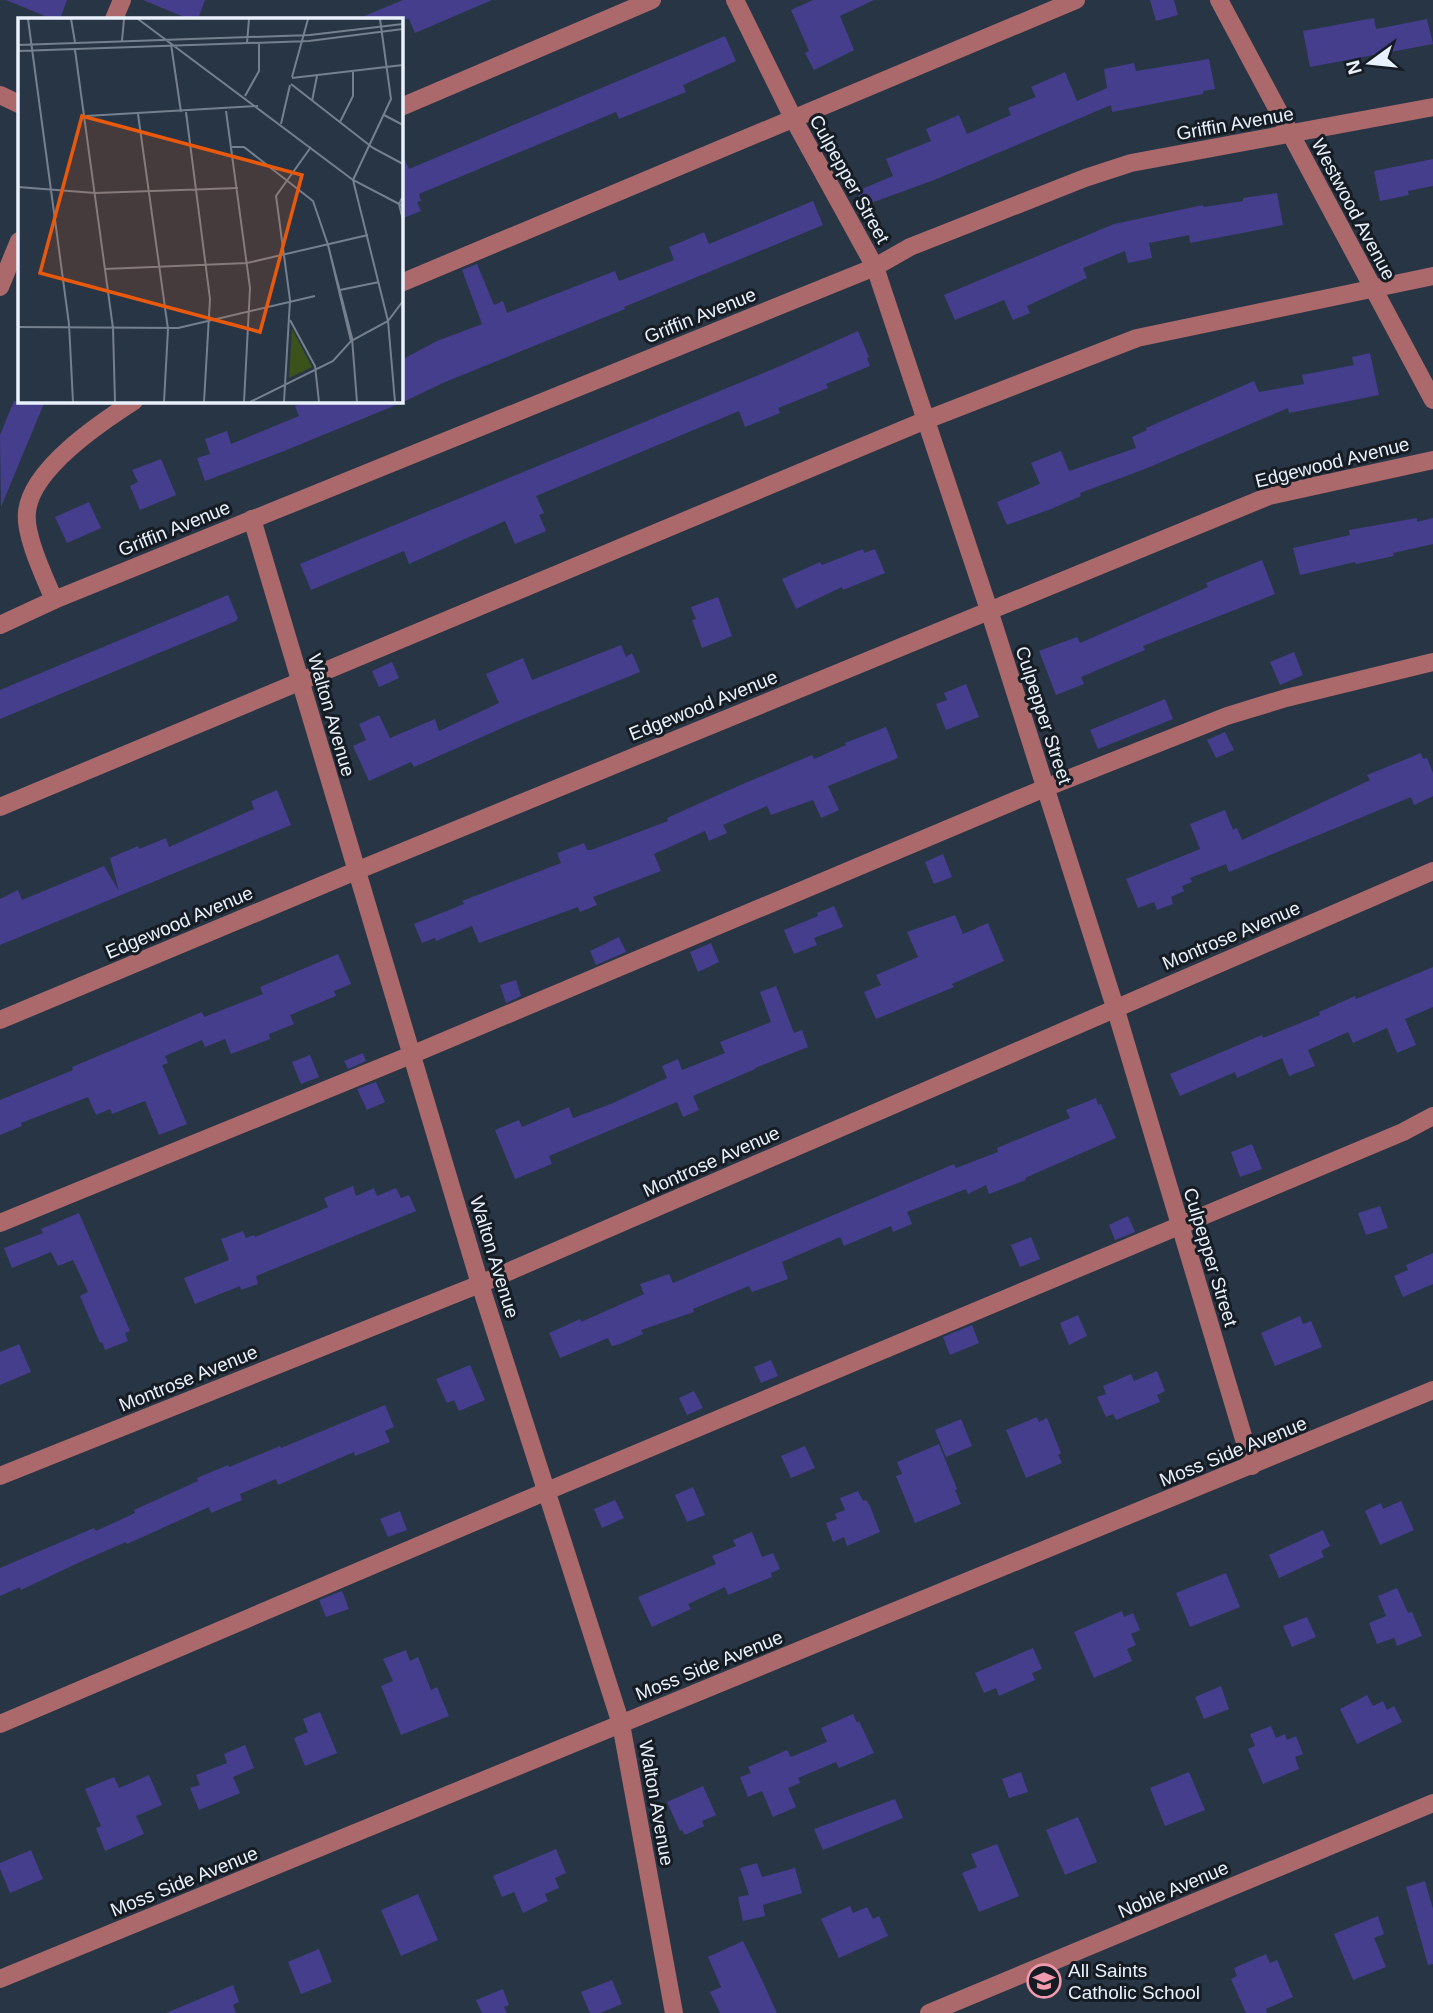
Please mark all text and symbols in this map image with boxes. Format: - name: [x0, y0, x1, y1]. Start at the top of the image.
- inset map: [18, 18, 402, 402]
- north arrow: [1335, 28, 1405, 98]
- text: N: [1342, 58, 1366, 77]
- street label: Griffin Avenue: [1175, 103, 1295, 144]
- street label: Culpepper Street: [806, 111, 894, 248]
- street label: Westwood Avenue: [1308, 135, 1400, 283]
- street label: Griffin Avenue: [641, 284, 759, 347]
- street label: Edgewood Avenue: [1253, 433, 1411, 492]
- street label: Griffin Avenue: [115, 497, 233, 560]
- street label: Culpepper Street: [1011, 644, 1076, 787]
- street label: Walton Avenue: [304, 651, 359, 779]
- street label: Edgewood Avenue: [626, 666, 780, 745]
- street label: Edgewood Avenue: [102, 882, 256, 963]
- street label: Montrose Avenue: [1159, 897, 1303, 974]
- street label: Montrose Avenue: [640, 1122, 783, 1201]
- street label: Culpepper Street: [1179, 1185, 1242, 1330]
- street label: Walton Avenue: [466, 1193, 523, 1321]
- street label: Montrose Avenue: [116, 1341, 261, 1416]
- street label: Moss Side Avenue: [1156, 1412, 1310, 1491]
- street label: Moss Side Avenue: [632, 1626, 786, 1705]
- street label: Walton Avenue: [635, 1739, 678, 1867]
- street label: Moss Side Avenue: [107, 1842, 261, 1921]
- street label: Noble Avenue: [1115, 1857, 1232, 1922]
- place label: All Saints Catholic School: [1068, 1960, 1200, 2003]
- school or university icon: All Saints Catholic School: [1025, 1962, 1063, 2000]

